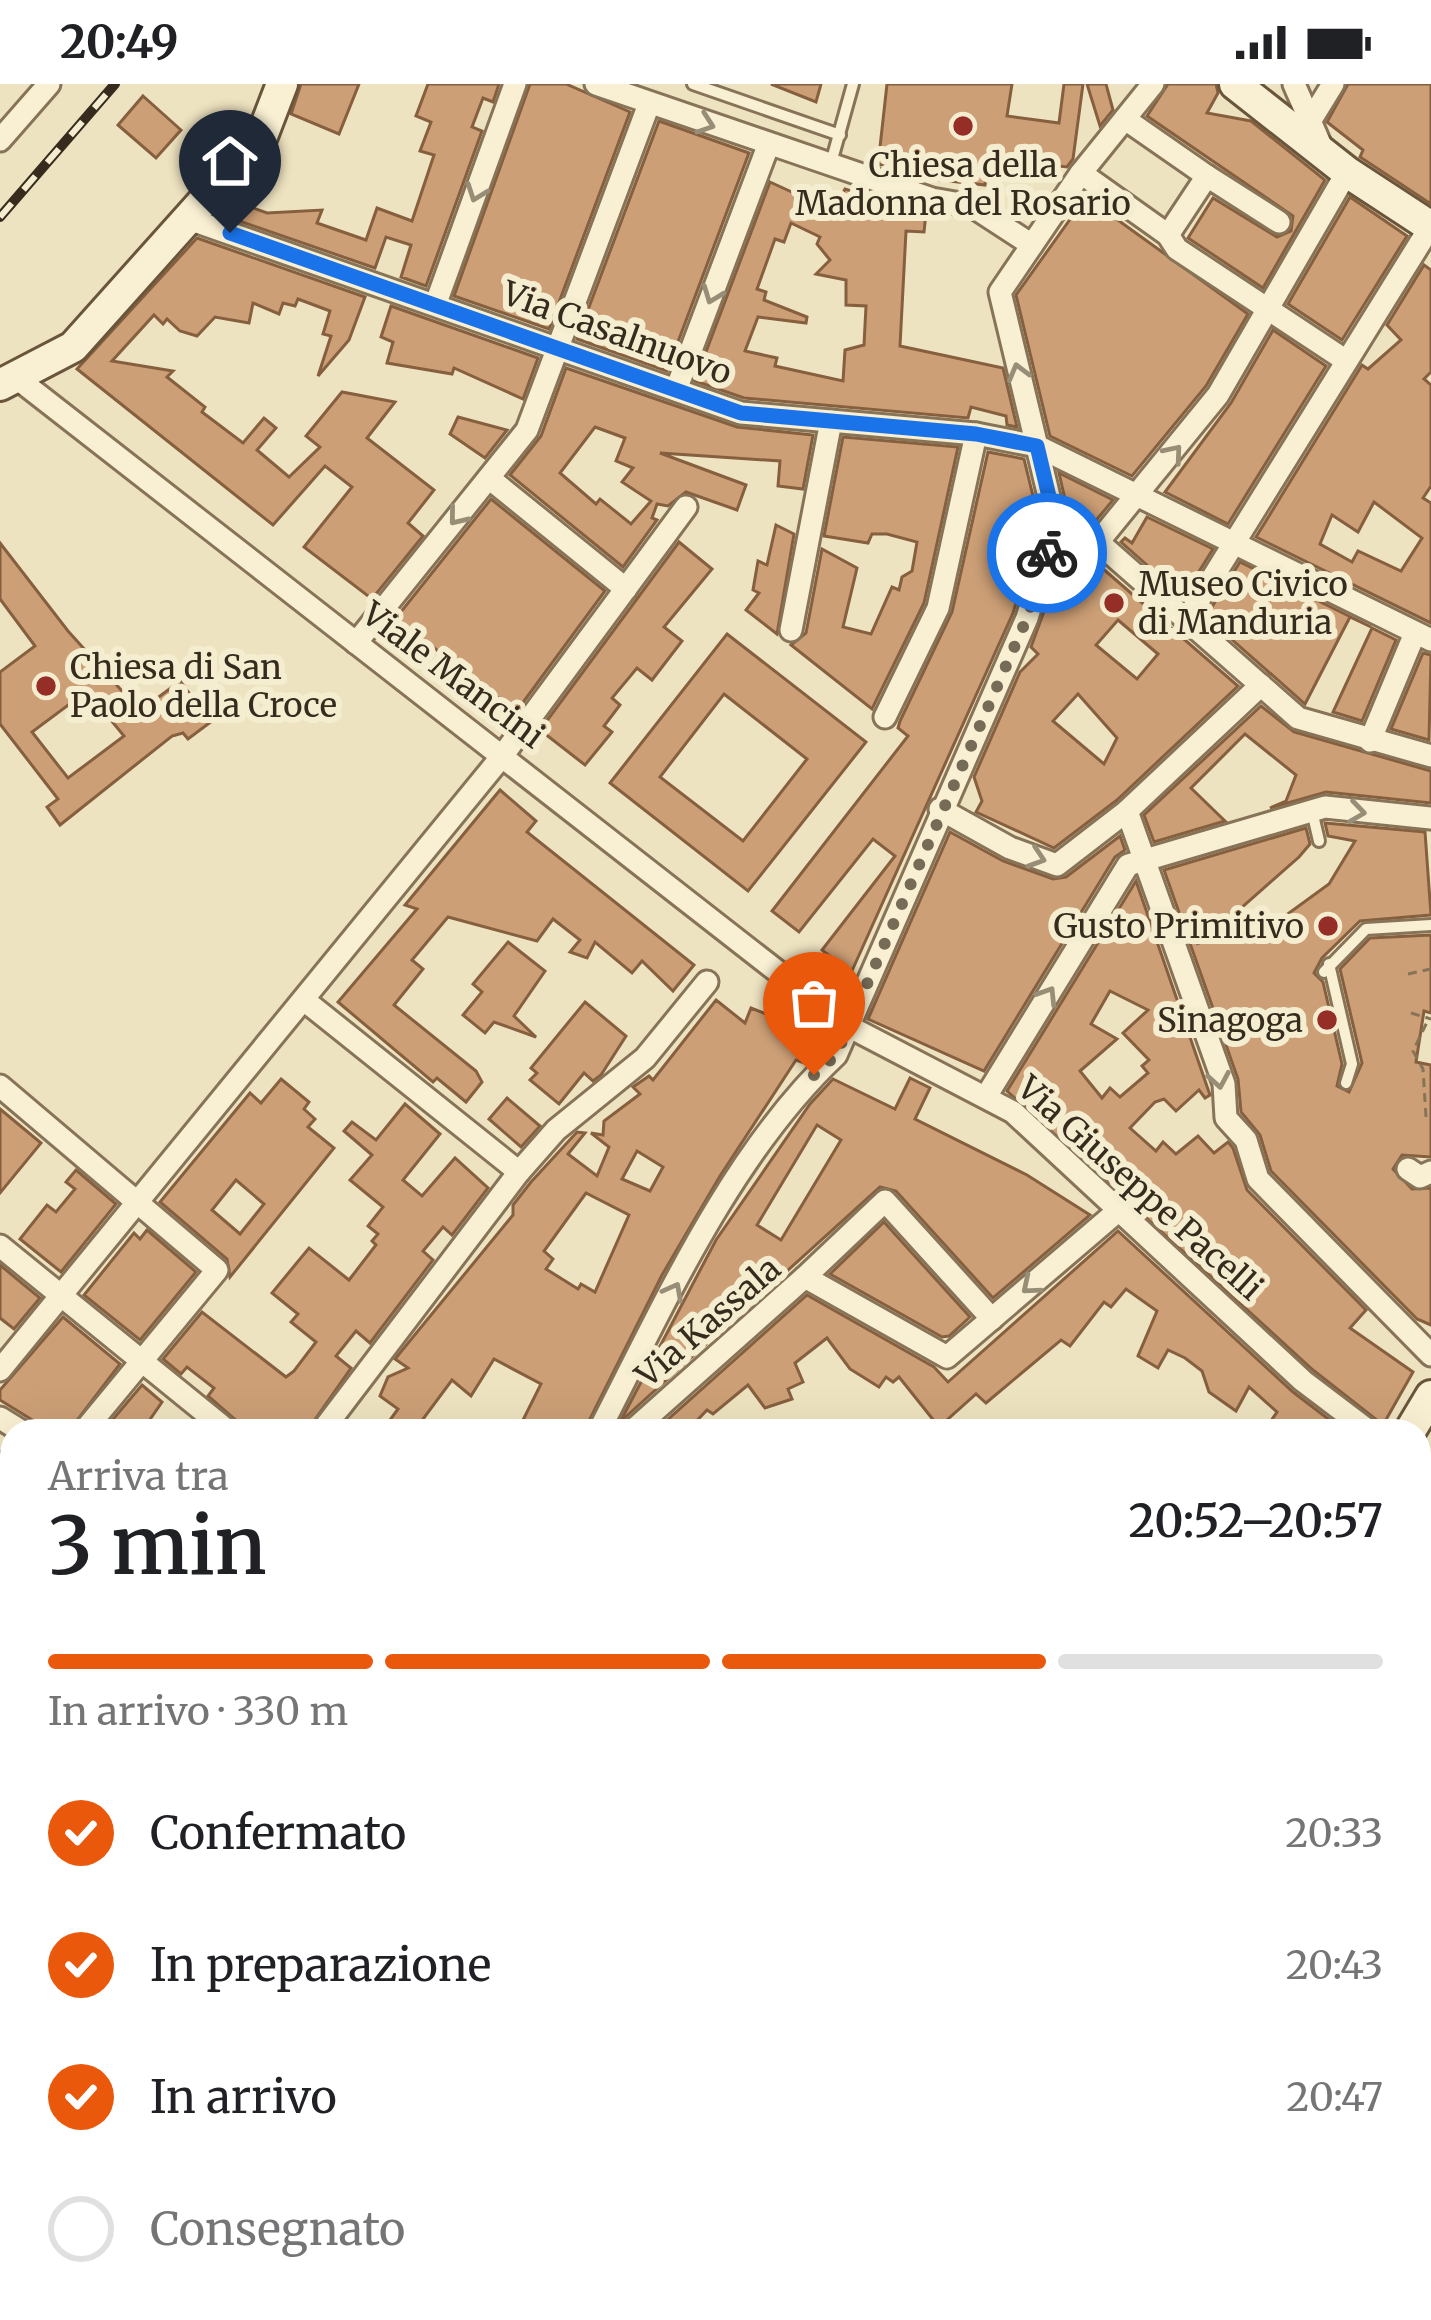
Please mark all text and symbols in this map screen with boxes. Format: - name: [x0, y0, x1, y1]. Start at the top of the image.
- text: 20:49: [60, 14, 178, 70]
- pin: [179, 110, 281, 233]
- one-way arrow: [694, 110, 715, 134]
- marker: Chiesa della Madonna del Rosario: [950, 113, 976, 139]
- icon: home: [197, 128, 263, 194]
- place label: Chiesa della Madonna del Rosario: [795, 145, 1131, 224]
- one-way arrow: [465, 181, 490, 202]
- street label: Via Casalnuovo: [496, 272, 737, 393]
- one-way arrow: [702, 283, 726, 304]
- one-way arrow: [1007, 362, 1032, 382]
- one-way arrow: [1160, 445, 1181, 467]
- courier: [987, 493, 1107, 613]
- one-way arrow: [450, 504, 471, 526]
- icon: bike: [1014, 520, 1080, 586]
- place label: Museo Civico di Manduria: [1138, 564, 1348, 643]
- marker: Museo Civico di Manduria: [1101, 590, 1127, 616]
- street label: Viale Mancini: [353, 593, 552, 757]
- place label: Chiesa di San Paolo della Croce: [70, 647, 337, 726]
- marker: Chiesa di San Paolo della Croce: [33, 673, 59, 699]
- one-way arrow: [1347, 798, 1366, 824]
- one-way arrow: [1026, 844, 1047, 869]
- place label: Gusto Primitivo: [1053, 906, 1304, 947]
- marker: Gusto Primitivo: [1315, 913, 1341, 939]
- pin: [763, 952, 865, 1075]
- icon: bag: [781, 970, 847, 1036]
- one-way arrow: [1034, 986, 1056, 1008]
- place label: Sinagoga: [1157, 1000, 1303, 1041]
- marker: Sinagoga: [1314, 1007, 1340, 1033]
- street label: Via Giuseppe Pacelli: [1008, 1066, 1271, 1309]
- one-way arrow: [1205, 1070, 1231, 1090]
- street label: Via Kassala: [627, 1248, 789, 1397]
- one-way arrow: [1022, 1272, 1044, 1293]
- one-way arrow: [660, 1283, 683, 1304]
- text: Arriva tra: [48, 1452, 229, 1501]
- text: 20:52–20:57: [1129, 1493, 1383, 1549]
- text: 3 min: [48, 1497, 267, 1595]
- text: In arrivo · 330 m: [48, 1687, 348, 1736]
- icon: check: [48, 1800, 114, 1866]
- text: Confermato: [150, 1805, 406, 1861]
- text: 20:33: [1285, 1809, 1383, 1858]
- icon: check: [48, 1932, 114, 1998]
- text: In preparazione: [150, 1937, 491, 1993]
- text: 20:43: [1286, 1941, 1383, 1990]
- icon: check: [48, 2064, 114, 2130]
- text: In arrivo: [150, 2069, 337, 2125]
- text: 20:47: [1286, 2073, 1383, 2122]
- text: Consegnato: [150, 2201, 405, 2257]

